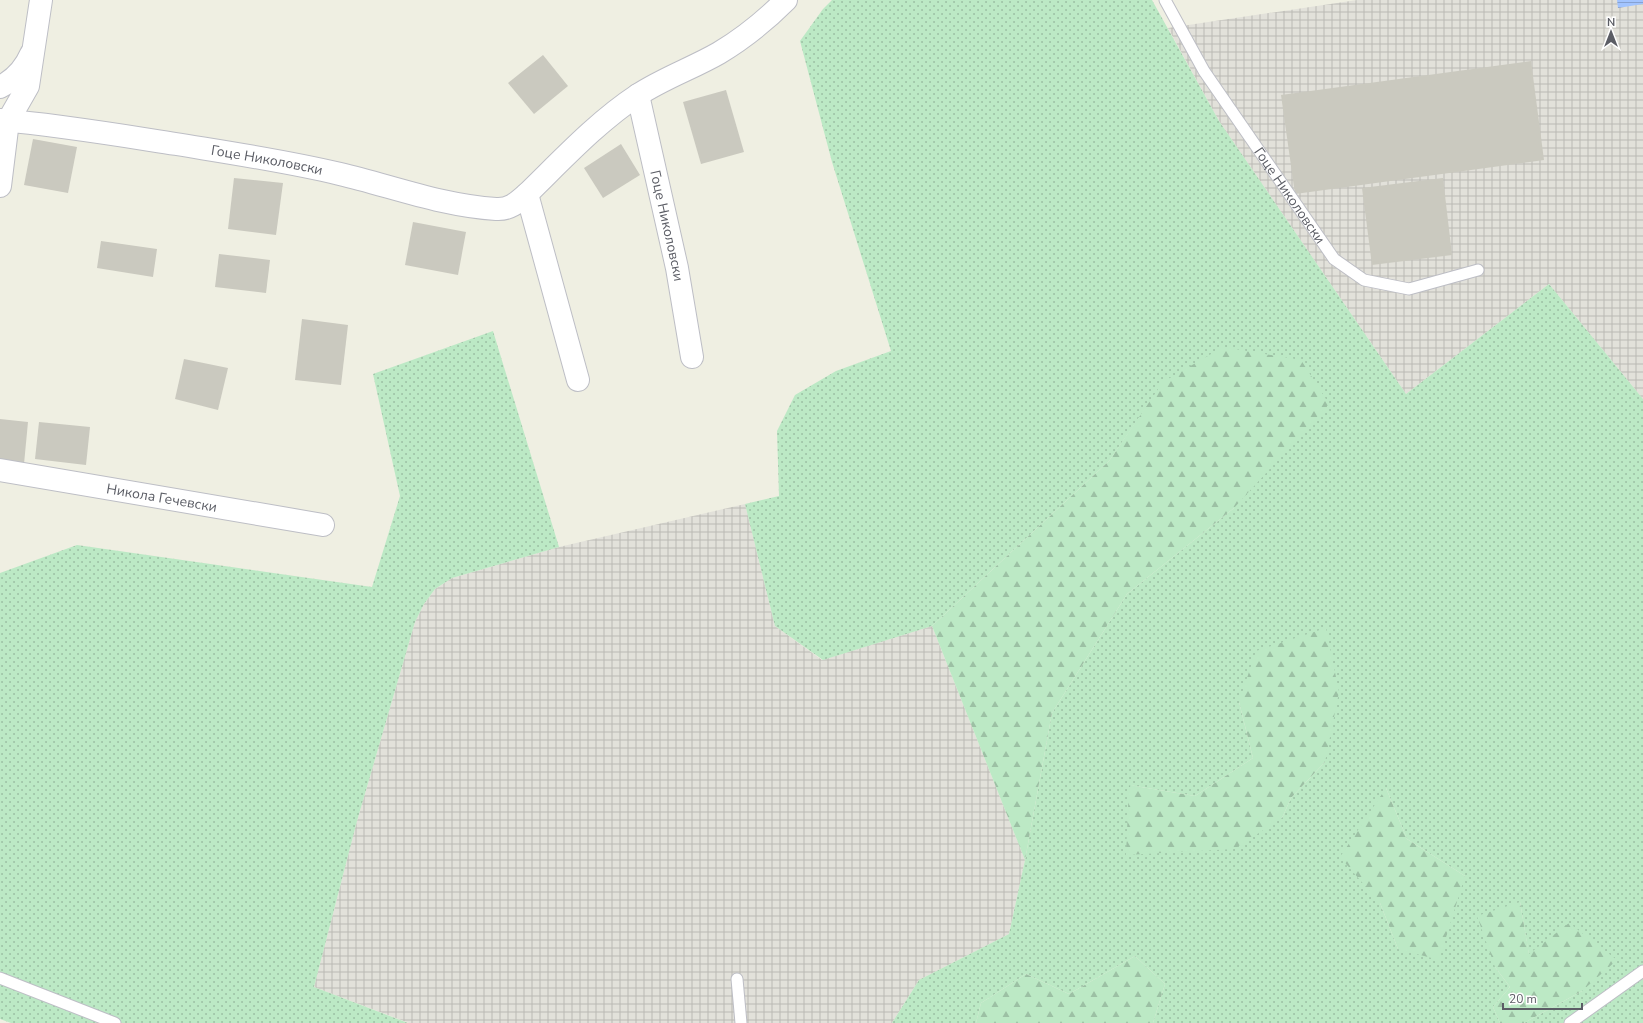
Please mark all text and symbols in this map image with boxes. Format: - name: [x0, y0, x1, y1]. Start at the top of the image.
- north arrow: [1591, 12, 1631, 52]
- text: N: [1607, 15, 1615, 30]
- street label: Гоце Николовски: [210, 141, 325, 180]
- street label: Гоце Николовски: [1249, 143, 1330, 247]
- street label: Гоце Николовски: [645, 168, 688, 283]
- street label: Никола Гечевски: [105, 479, 218, 517]
- scale bar: [1503, 985, 1582, 1011]
- text: 20 m: [1509, 991, 1537, 1007]

